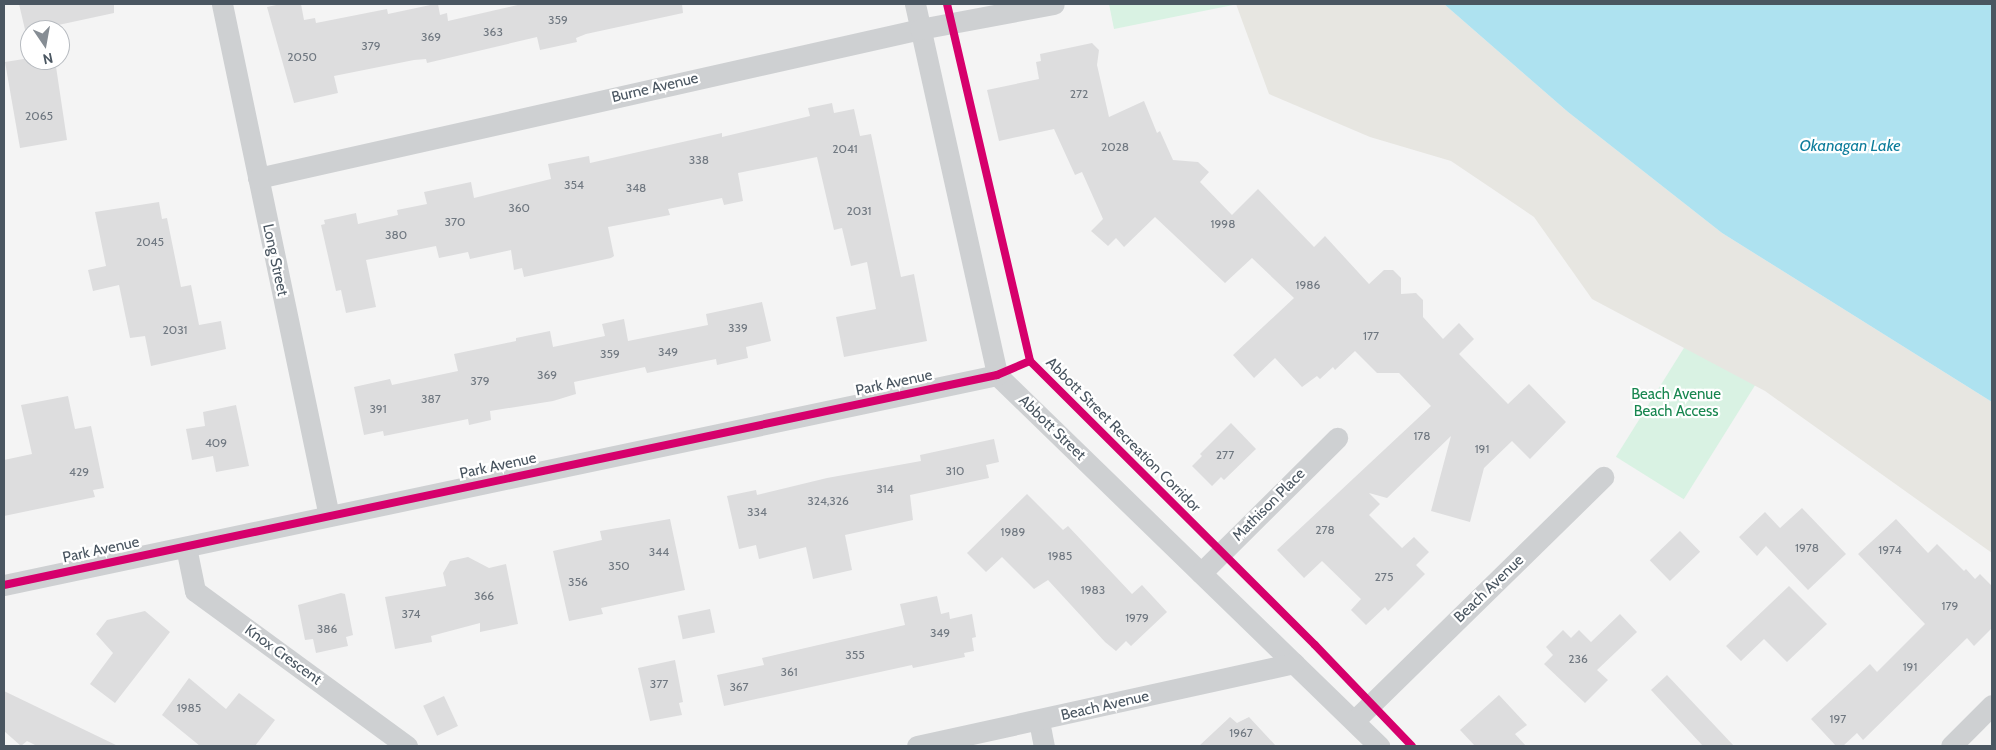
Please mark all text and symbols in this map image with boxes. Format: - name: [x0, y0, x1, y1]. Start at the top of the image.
- house number: 359: [548, 13, 568, 27]
- north arrow: [20, 20, 70, 70]
- house number: 363: [483, 25, 503, 39]
- house number: 369: [421, 30, 441, 44]
- house number: 379: [361, 39, 381, 53]
- text: N: [41, 49, 55, 69]
- house number: 2050: [287, 50, 317, 64]
- street label: Burne Avenue: [610, 69, 700, 107]
- house number: 272: [1070, 87, 1088, 101]
- house number: 2065: [25, 109, 53, 123]
- water label: Okanagan Lake: [1799, 136, 1901, 156]
- house number: 2028: [1101, 140, 1129, 154]
- house number: 2041: [832, 142, 858, 156]
- house number: 338: [689, 153, 709, 167]
- house number: 354: [564, 178, 584, 192]
- house number: 348: [626, 181, 646, 195]
- house number: 360: [508, 201, 530, 215]
- house number: 2031: [846, 204, 872, 218]
- house number: 370: [445, 215, 465, 229]
- house number: 1998: [1211, 217, 1235, 231]
- street label: Long Street: [259, 222, 291, 298]
- house number: 380: [385, 228, 407, 242]
- house number: 2045: [136, 235, 164, 249]
- house number: 1986: [1296, 278, 1320, 292]
- house number: 339: [728, 321, 748, 335]
- house number: 2031: [162, 323, 188, 337]
- house number: 177: [1363, 329, 1379, 343]
- house number: 349: [658, 345, 678, 359]
- house number: 359: [600, 347, 620, 361]
- street label: Abbott Street Recreation Corridor: [1042, 354, 1204, 516]
- street label: Park Avenue: [854, 366, 934, 400]
- house number: 369: [537, 368, 557, 382]
- house number: 379: [470, 374, 490, 388]
- park label: Beach Avenue Beach Access: [1631, 385, 1721, 420]
- house number: 387: [421, 392, 441, 406]
- street label: Abbott Street: [1015, 392, 1089, 464]
- house number: 391: [369, 402, 387, 416]
- house number: 178: [1413, 429, 1431, 443]
- house number: 409: [205, 436, 227, 450]
- house number: 191: [1475, 442, 1489, 456]
- house number: 277: [1216, 448, 1234, 462]
- street label: Park Avenue: [458, 449, 538, 483]
- house number: 310: [946, 464, 964, 478]
- house number: 429: [69, 465, 89, 479]
- street label: Mathison Place: [1229, 465, 1309, 545]
- house number: 314: [876, 482, 894, 496]
- house number: 324,326: [807, 494, 849, 508]
- house number: 334: [747, 505, 767, 519]
- house number: 278: [1315, 523, 1335, 537]
- house number: 1989: [1001, 525, 1025, 539]
- street label: Park Avenue: [61, 533, 141, 567]
- house number: 1978: [1795, 541, 1819, 555]
- house number: 1974: [1878, 543, 1902, 557]
- house number: 344: [649, 545, 669, 559]
- house number: 1985: [1048, 549, 1072, 563]
- street label: Beach Avenue: [1450, 551, 1528, 627]
- house number: 350: [608, 559, 630, 573]
- house number: 275: [1375, 570, 1393, 584]
- house number: 356: [568, 575, 588, 589]
- house number: 1983: [1081, 583, 1105, 597]
- house number: 366: [474, 589, 494, 603]
- house number: 179: [1942, 599, 1958, 613]
- house number: 374: [401, 607, 421, 621]
- house number: 1979: [1125, 611, 1149, 625]
- street label: Knox Crescent: [241, 621, 325, 689]
- house number: 386: [317, 622, 337, 636]
- house number: 349: [930, 626, 950, 640]
- house number: 355: [845, 648, 865, 662]
- house number: 236: [1568, 652, 1588, 666]
- house number: 191: [1903, 660, 1917, 674]
- house number: 361: [780, 665, 798, 679]
- house number: 377: [650, 677, 668, 691]
- house number: 367: [729, 680, 749, 694]
- street label: Beach Avenue: [1059, 687, 1151, 725]
- house number: 1985: [177, 701, 201, 715]
- house number: 197: [1830, 712, 1846, 726]
- house number: 1967: [1229, 726, 1253, 740]

